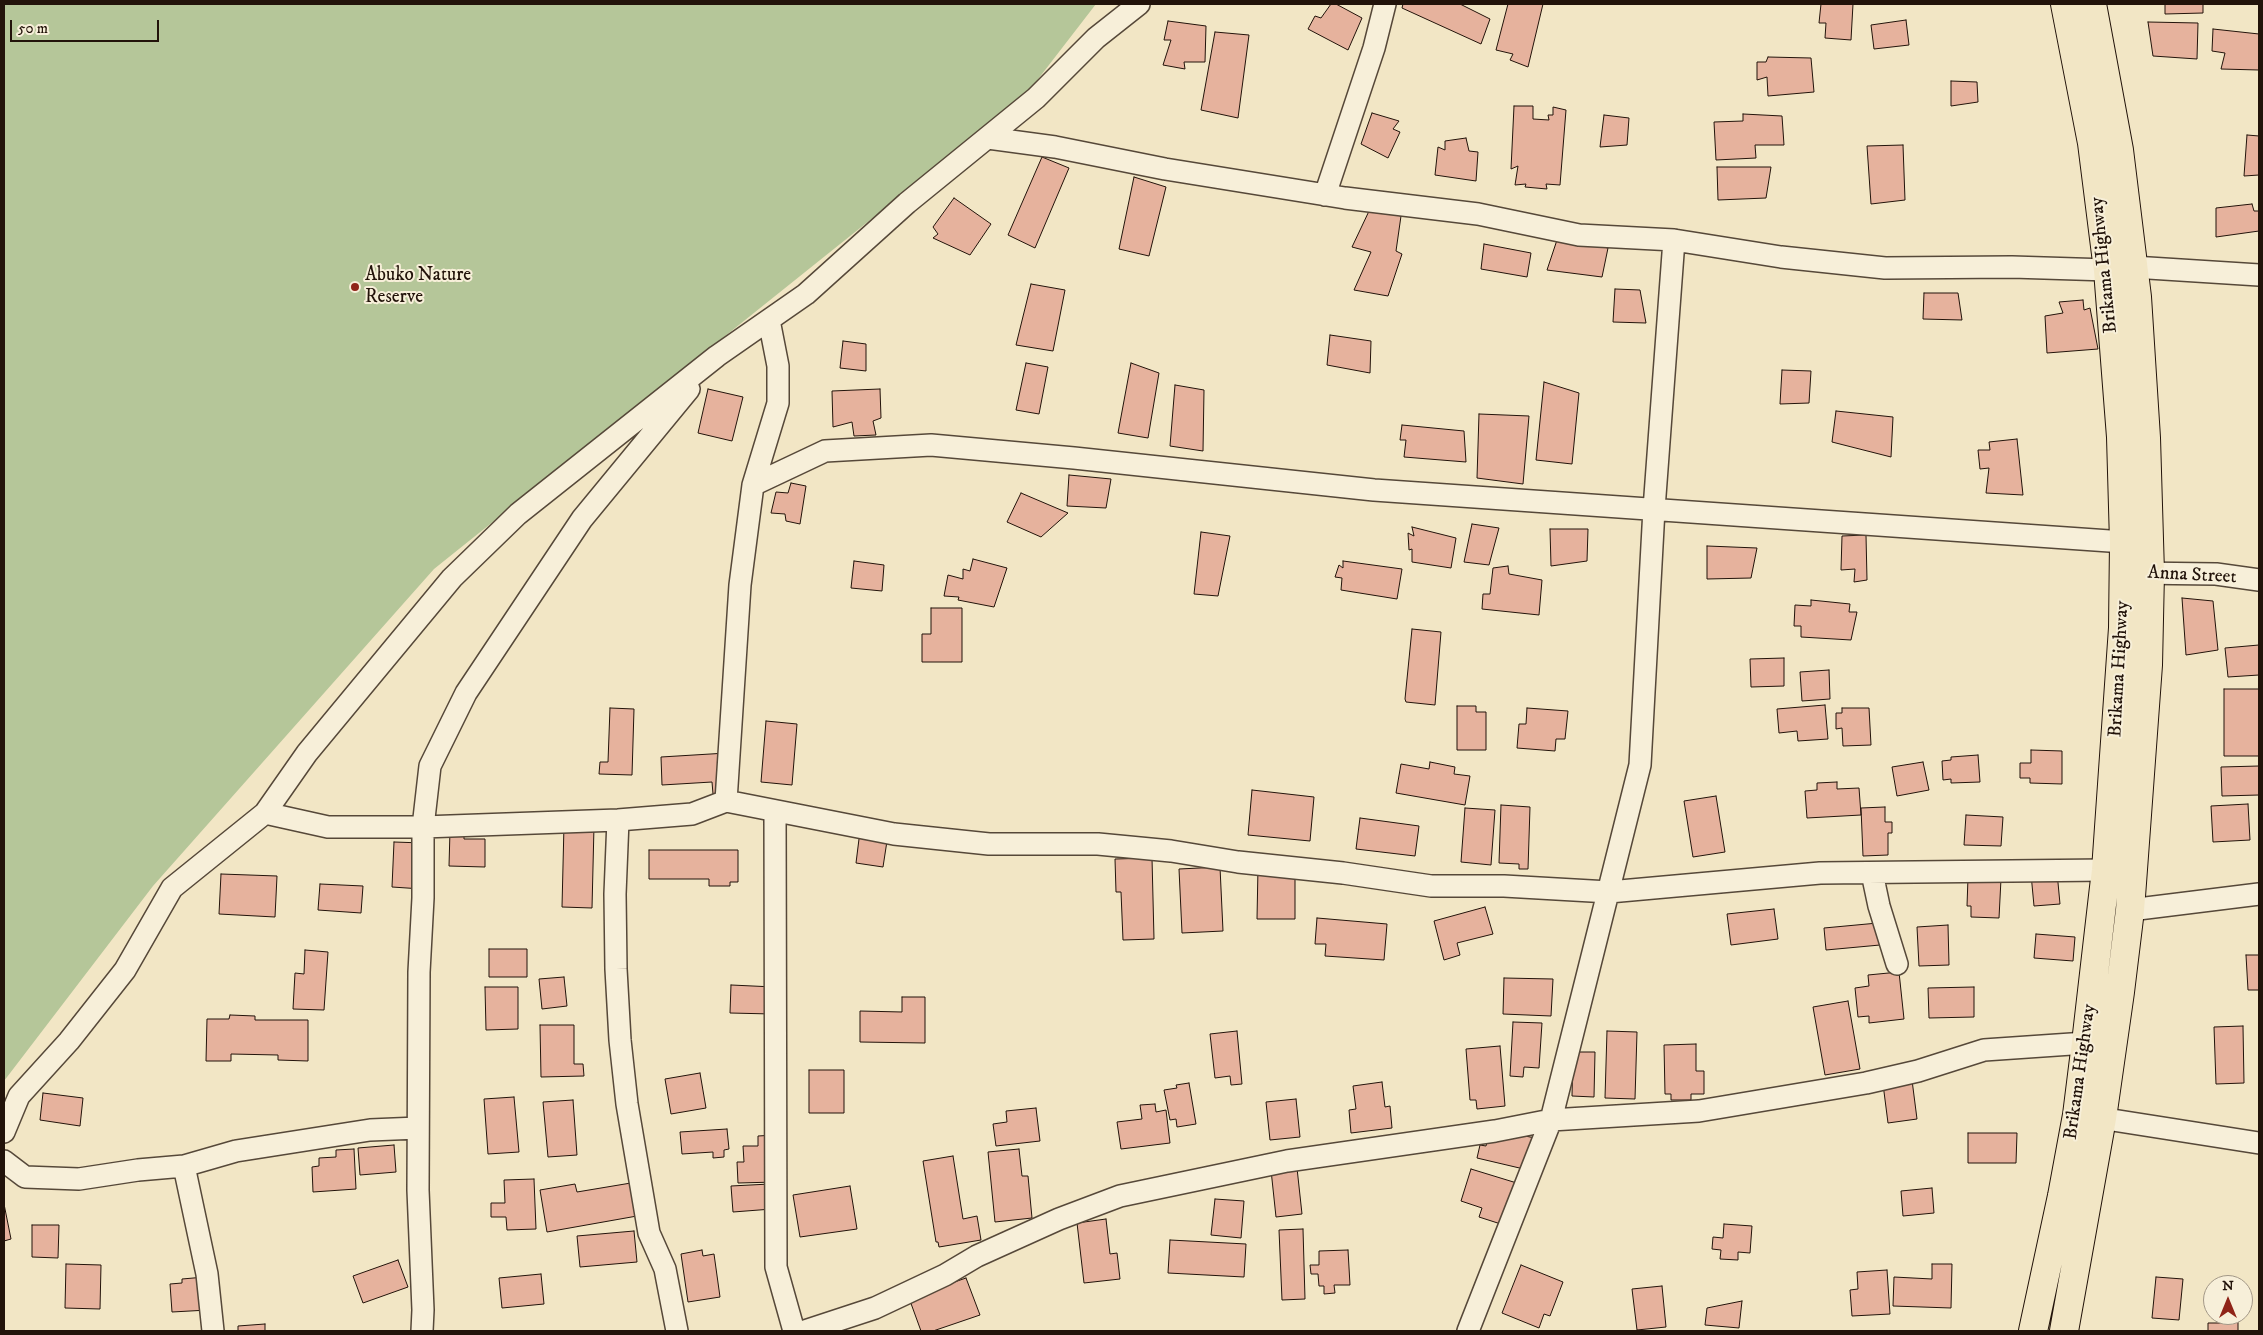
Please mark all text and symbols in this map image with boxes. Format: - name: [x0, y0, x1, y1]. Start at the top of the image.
- scale bar: [12, 10, 161, 42]
- text: 50 m: [18, 19, 48, 38]
- street label: Brikama Highway: [2087, 196, 2123, 334]
- place label: Abuko Nature Reserve: [365, 265, 471, 309]
- marker: Abuko Nature Reserve: [349, 281, 361, 293]
- street label: Anna Street: [2147, 562, 2237, 590]
- street label: Brikama Highway: [2105, 600, 2135, 738]
- street label: Brikama Highway: [2060, 1003, 2102, 1141]
- north arrow: [2203, 1275, 2253, 1325]
- text: N: [2222, 1277, 2234, 1295]

